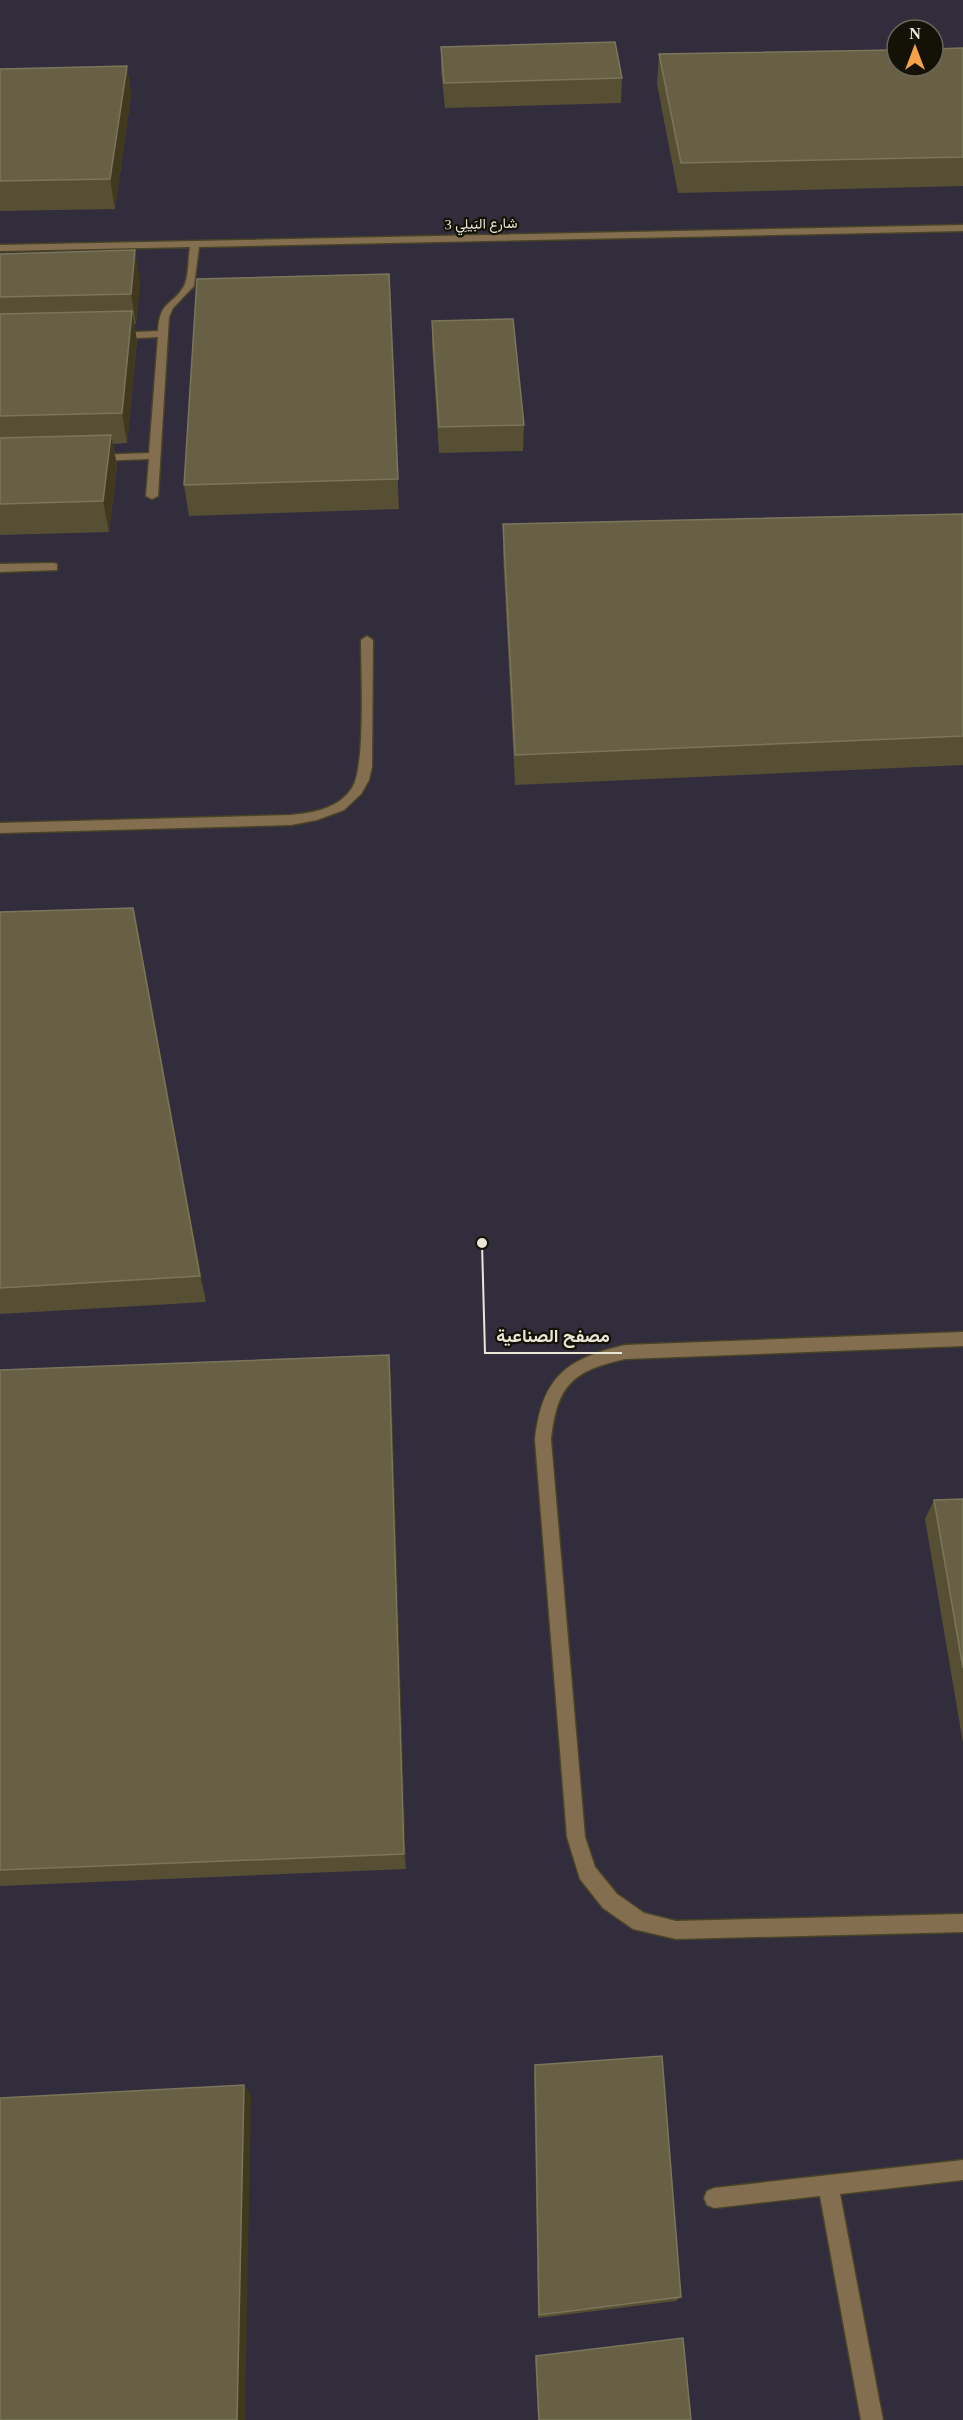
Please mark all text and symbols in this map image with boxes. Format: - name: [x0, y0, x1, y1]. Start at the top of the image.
- north arrow: [885, 18, 945, 78]
- text: N: [909, 25, 921, 42]
- street label: شارع البَيلِي 3: [444, 216, 518, 236]
- callout: مصفح الصناعية: [485, 1317, 622, 1353]
- text: مصفح الصناعية: [496, 1326, 610, 1348]

